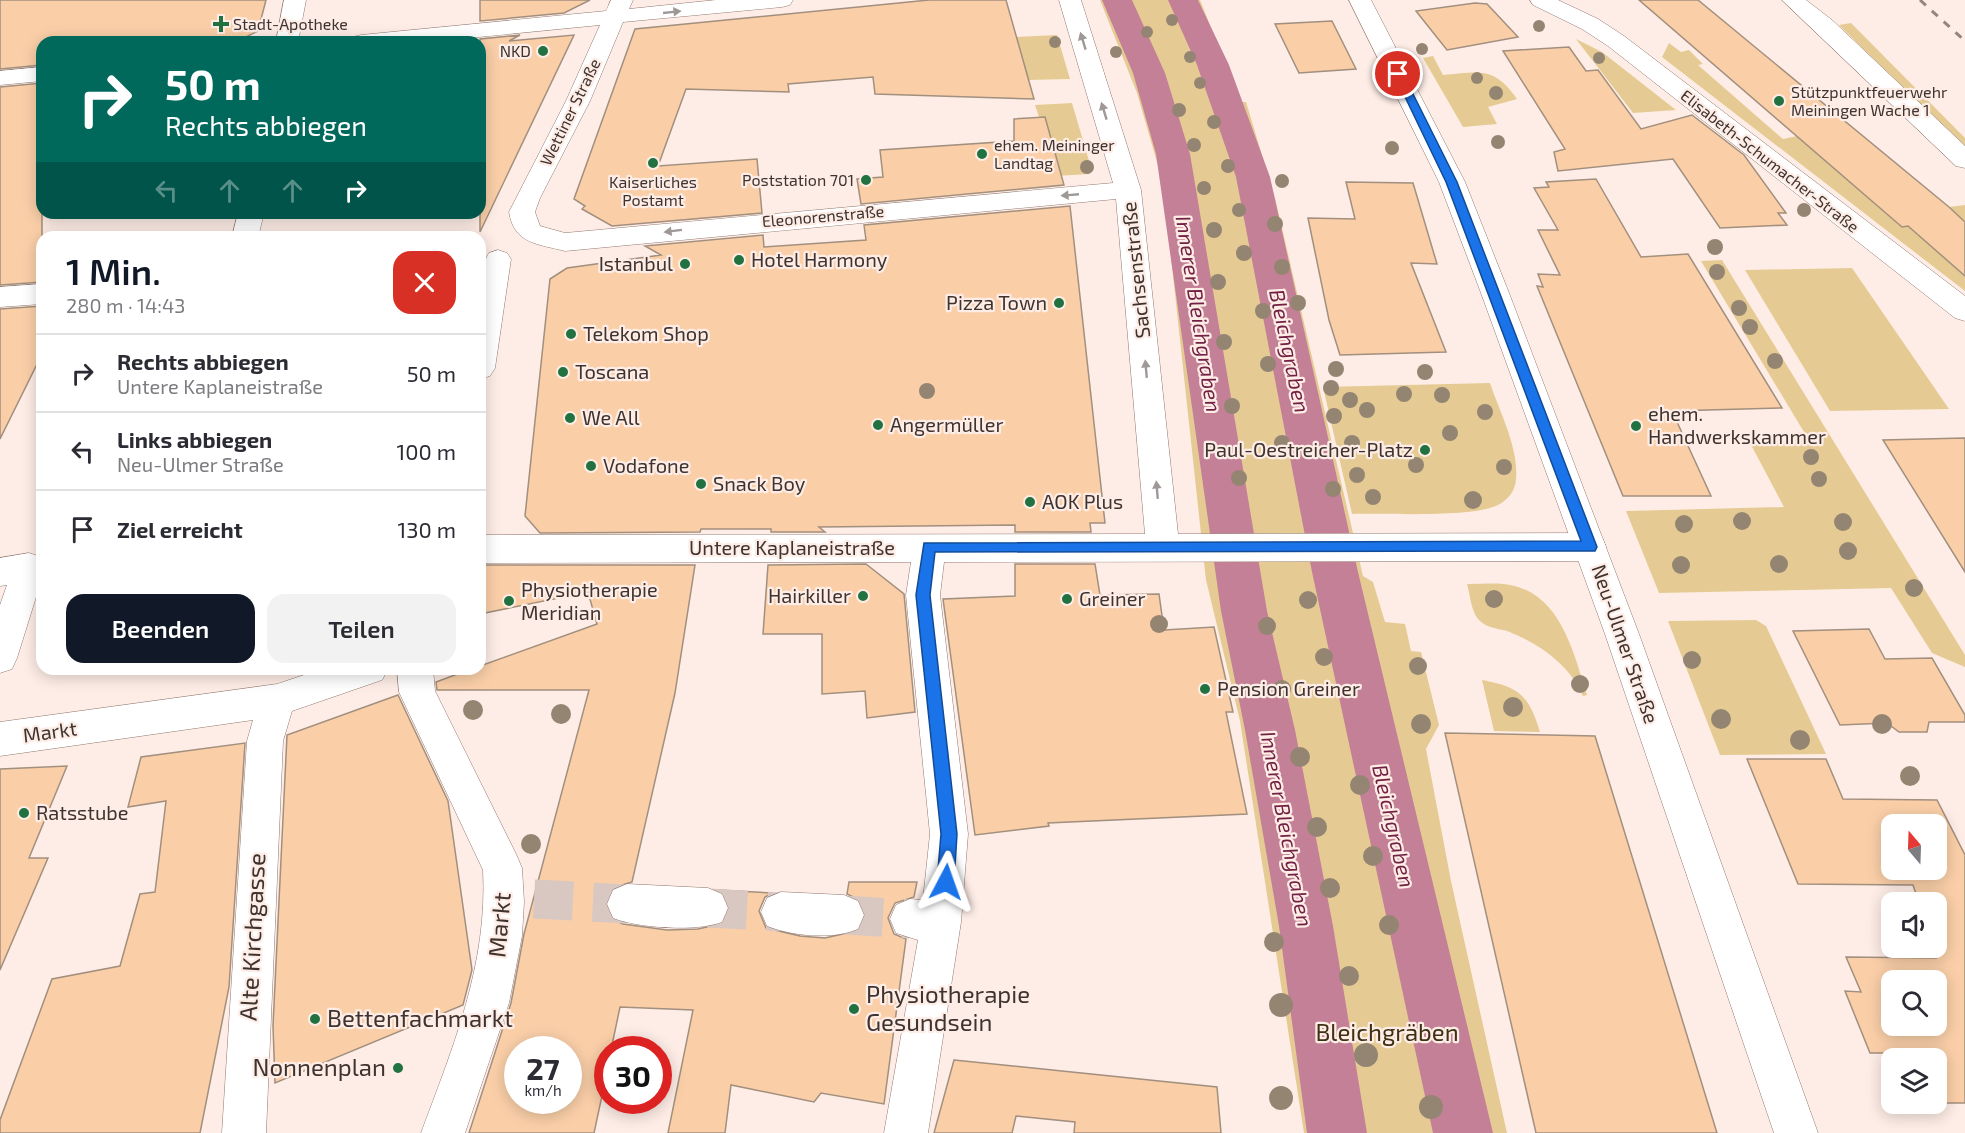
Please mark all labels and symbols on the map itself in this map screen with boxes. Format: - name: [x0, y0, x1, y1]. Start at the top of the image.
- one-way arrow: [663, 7, 682, 17]
- place label: Stadt-Apotheke: [233, 14, 348, 33]
- marker: Stadt-Apotheke: [214, 17, 228, 31]
- one-way arrow: [1078, 32, 1087, 50]
- place label: NKD: [500, 41, 531, 60]
- marker: NKD: [536, 44, 550, 58]
- pin: [1372, 48, 1423, 99]
- street label: Wettiner Straße: [535, 55, 604, 168]
- place label: Stützpunktfeuerwehr Meiningen Wache 1: [1791, 82, 1948, 119]
- street label: Elisabeth-Schumacher-Straße: [1678, 85, 1863, 236]
- marker: Stützpunktfeuerwehr Meiningen Wache 1: [1772, 94, 1786, 108]
- one-way arrow: [1099, 102, 1108, 120]
- place label: ehem. Meininger Landtag: [994, 135, 1115, 172]
- marker: ehem. Meininger Landtag: [975, 147, 989, 161]
- marker: Kaiserliches Postamt: [646, 156, 660, 170]
- place label: Poststation 701: [742, 170, 854, 189]
- place label: Kaiserliches Postamt: [609, 172, 697, 209]
- marker: Poststation 701: [859, 173, 873, 187]
- one-way arrow: [1061, 190, 1080, 200]
- street label: Eleonorenstraße: [761, 201, 885, 230]
- street label: Sachsenstraße: [1116, 201, 1154, 340]
- water label: Innerer Bleichgraben: [1172, 214, 1227, 414]
- one-way arrow: [663, 226, 682, 236]
- place label: Hotel Harmony: [751, 247, 888, 271]
- place label: Istanbul: [599, 251, 673, 275]
- marker: Hotel Harmony: [732, 253, 746, 267]
- marker: Istanbul: [678, 257, 692, 271]
- water label: Bleichgraben: [1265, 287, 1316, 415]
- place label: Pizza Town: [946, 290, 1047, 314]
- marker: Pizza Town: [1052, 296, 1066, 310]
- place label: Telekom Shop: [583, 321, 709, 345]
- marker: Telekom Shop: [564, 327, 578, 341]
- place label: Toscana: [575, 359, 649, 383]
- one-way arrow: [1141, 360, 1151, 379]
- marker: Toscana: [556, 365, 570, 379]
- place label: ehem. Handwerkskammer: [1648, 401, 1826, 448]
- place label: We All: [582, 405, 640, 429]
- marker: We All: [563, 411, 577, 425]
- place label: Angermüller: [890, 412, 1003, 436]
- marker: Angermüller: [871, 418, 885, 432]
- marker: ehem. Handwerkskammer: [1629, 419, 1643, 433]
- place label: Paul-Oestreicher-Platz: [1204, 437, 1413, 461]
- marker: Paul-Oestreicher-Platz: [1418, 443, 1432, 457]
- place label: Vodafone: [603, 453, 689, 477]
- marker: Vodafone: [584, 459, 598, 473]
- place label: Snack Boy: [713, 471, 806, 495]
- marker: Snack Boy: [694, 477, 708, 491]
- one-way arrow: [1152, 481, 1162, 500]
- place label: AOK Plus: [1042, 489, 1123, 513]
- marker: AOK Plus: [1023, 495, 1037, 509]
- street label: Untere Kaplaneistraße: [689, 535, 895, 559]
- street label: Neu-Ulmer Straße: [1587, 561, 1664, 726]
- place label: Physiotherapie Meridian: [521, 577, 658, 624]
- place label: Hairkiller: [768, 583, 851, 607]
- place label: Greiner: [1079, 586, 1145, 610]
- marker: Hairkiller: [856, 589, 870, 603]
- marker: Greiner: [1060, 592, 1074, 606]
- marker: Physiotherapie Meridian: [502, 594, 516, 608]
- place label: Pension Greiner: [1217, 676, 1360, 700]
- marker: Pension Greiner: [1198, 682, 1212, 696]
- street label: Markt: [21, 715, 79, 747]
- water label: Innerer Bleichgraben: [1256, 729, 1319, 929]
- water label: Bleichgraben: [1368, 762, 1421, 890]
- place label: Ratsstube: [36, 800, 128, 824]
- marker: Ratsstube: [17, 806, 31, 820]
- north arrow: [1881, 814, 1947, 880]
- position arrow: [914, 850, 978, 914]
- street label: Alte Kirchgasse: [233, 852, 270, 1022]
- street label: Markt: [481, 891, 516, 959]
- place label: Physiotherapie Gesundsein: [866, 979, 1030, 1036]
- marker: Physiotherapie Gesundsein: [847, 1002, 861, 1016]
- place label: Bettenfachmarkt: [327, 1003, 513, 1032]
- marker: Bettenfachmarkt: [308, 1012, 322, 1026]
- park label: Bleichgräben: [1315, 1017, 1459, 1046]
- speed limit sign: 30: [594, 1036, 672, 1114]
- place label: Nonnenplan: [253, 1052, 386, 1081]
- marker: Nonnenplan: [391, 1061, 405, 1075]

